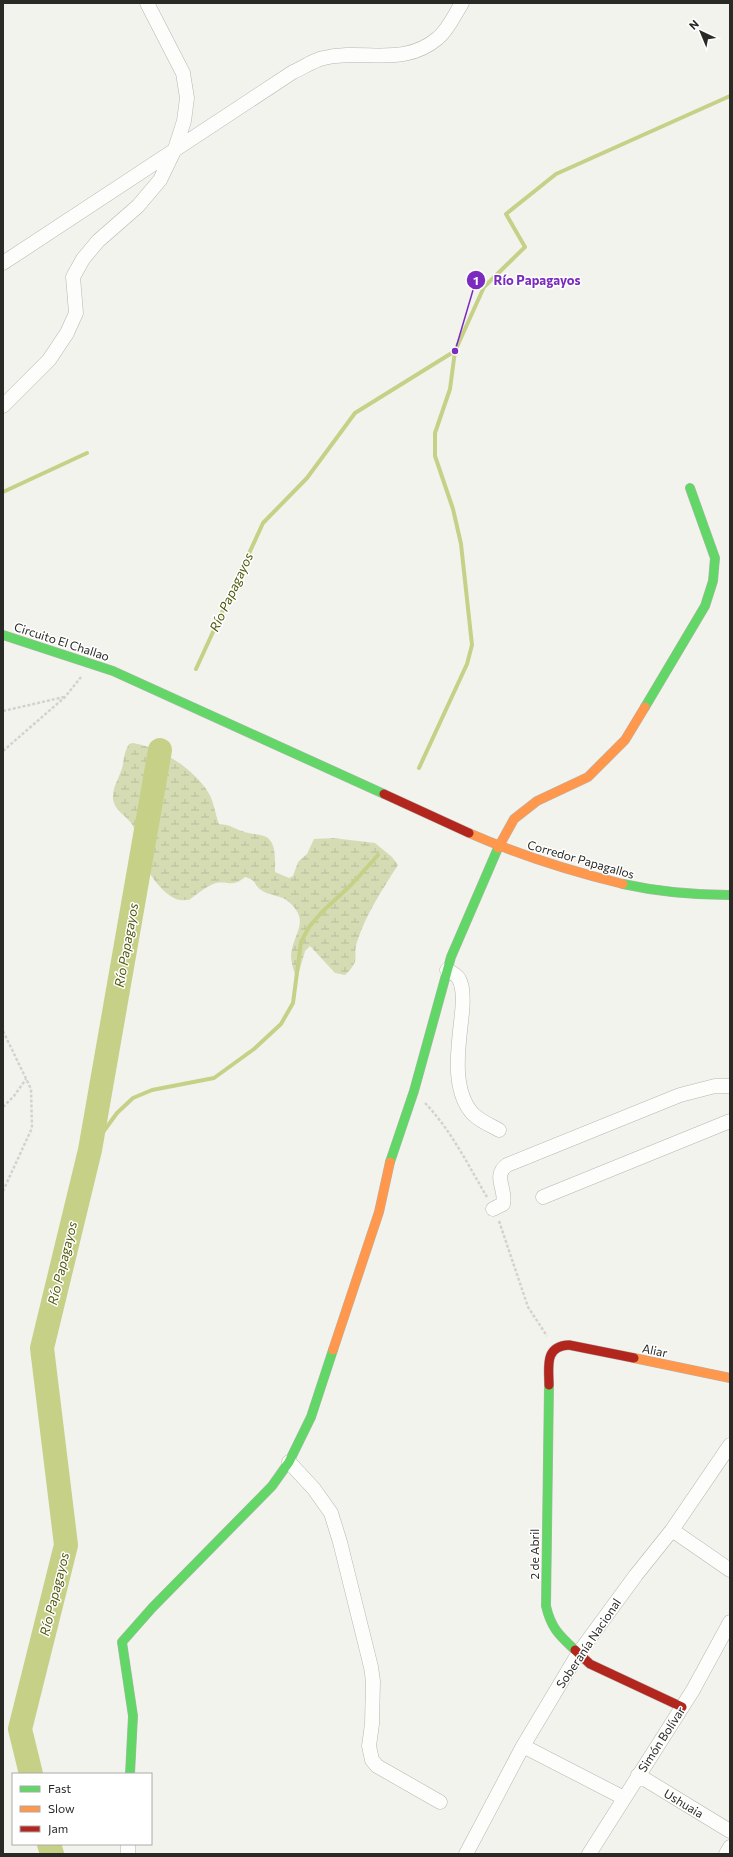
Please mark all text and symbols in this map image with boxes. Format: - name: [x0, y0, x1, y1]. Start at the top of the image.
- north arrow: [681, 12, 721, 52]
- text: N: [686, 17, 701, 32]
- callout: Río Papagayos: [466, 268, 589, 293]
- text: Río Papagayos: [493, 272, 581, 288]
- text: 1: [473, 273, 479, 287]
- water label: Río Papagayos: [206, 550, 256, 634]
- street label: Circuito El Challao: [13, 619, 111, 663]
- street label: Corredor Papagallos: [526, 837, 636, 881]
- water label: Río Papagayos: [111, 901, 141, 988]
- water label: Río Papagayos: [44, 1220, 80, 1306]
- street label: Aliar: [641, 1341, 669, 1360]
- street label: 2 de Abril: [527, 1529, 541, 1579]
- water label: Río Papagayos: [36, 1551, 72, 1637]
- street label: Soberanía Nacional: [553, 1596, 623, 1690]
- street label: Simón Bolívar: [635, 1704, 687, 1774]
- legend: [12, 1773, 152, 1845]
- text: Fast: [48, 1781, 71, 1795]
- street label: Ushuaia: [662, 1786, 706, 1820]
- text: Slow: [48, 1801, 75, 1815]
- text: Jam: [48, 1821, 68, 1836]

